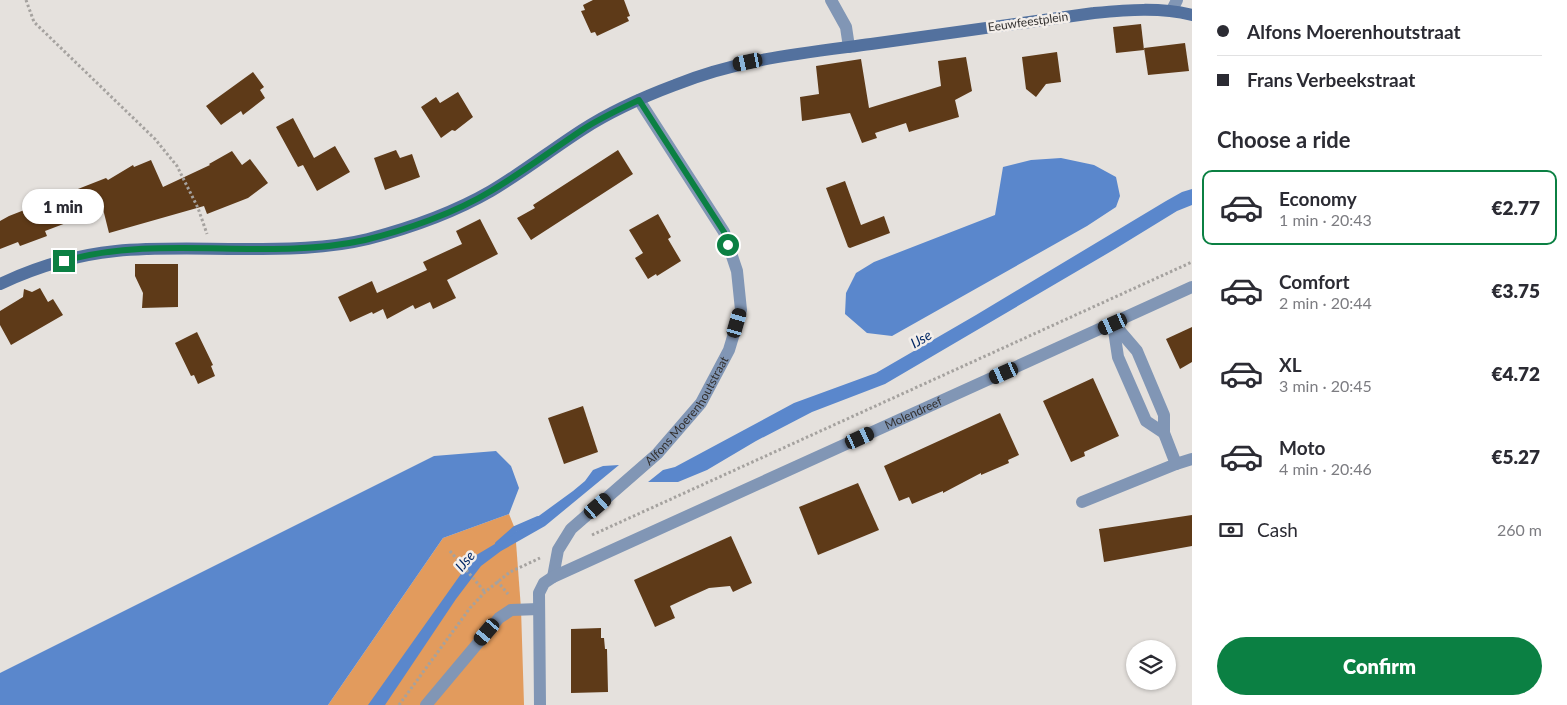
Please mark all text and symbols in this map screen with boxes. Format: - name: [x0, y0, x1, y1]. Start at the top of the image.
- street label: Eeuwfeestplein: [987, 8, 1069, 35]
- text: Alfons Moerenhoutstraat: [1247, 20, 1460, 43]
- car: [731, 52, 764, 72]
- text: Frans Verbeekstraat: [1247, 68, 1415, 91]
- text: Choose a ride: [1217, 126, 1351, 153]
- icon: car: [1219, 185, 1264, 230]
- text: Economy: [1279, 187, 1357, 210]
- callout: 1 min: [23, 188, 105, 224]
- text: €2.77: [1491, 196, 1540, 219]
- text: 1 min: [43, 197, 83, 216]
- text: 1 min · 20:43: [1279, 210, 1372, 229]
- route start: [717, 234, 739, 256]
- route end: [53, 250, 75, 272]
- icon: car: [1219, 268, 1264, 313]
- text: Comfort: [1279, 270, 1350, 293]
- text: €3.75: [1491, 279, 1540, 302]
- text: 2 min · 20:44: [1279, 293, 1372, 312]
- car: [725, 307, 748, 339]
- car: [1096, 311, 1129, 337]
- water label: IJse: [907, 326, 935, 351]
- icon: car: [1219, 351, 1264, 396]
- street label: Alfons Moerenhoutstraat: [642, 353, 732, 468]
- text: XL: [1279, 353, 1302, 376]
- car: [987, 360, 1020, 386]
- text: €4.72: [1491, 362, 1540, 385]
- text: 3 min · 20:45: [1279, 376, 1372, 395]
- street label: Molendreef: [882, 393, 945, 432]
- car: [843, 425, 876, 451]
- icon: car: [1219, 434, 1264, 479]
- text: Moto: [1279, 436, 1325, 459]
- text: €5.27: [1491, 445, 1540, 468]
- text: 4 min · 20:46: [1279, 459, 1372, 478]
- car: [581, 490, 614, 522]
- icon: cash: [1217, 516, 1245, 544]
- text: Cash: [1257, 518, 1298, 541]
- text: 260 m: [1497, 520, 1542, 539]
- water label: IJse: [451, 547, 478, 574]
- car: [471, 616, 502, 648]
- button: Confirm: [1217, 637, 1542, 695]
- map controls: [1126, 640, 1176, 690]
- button: layers: [1126, 640, 1176, 690]

